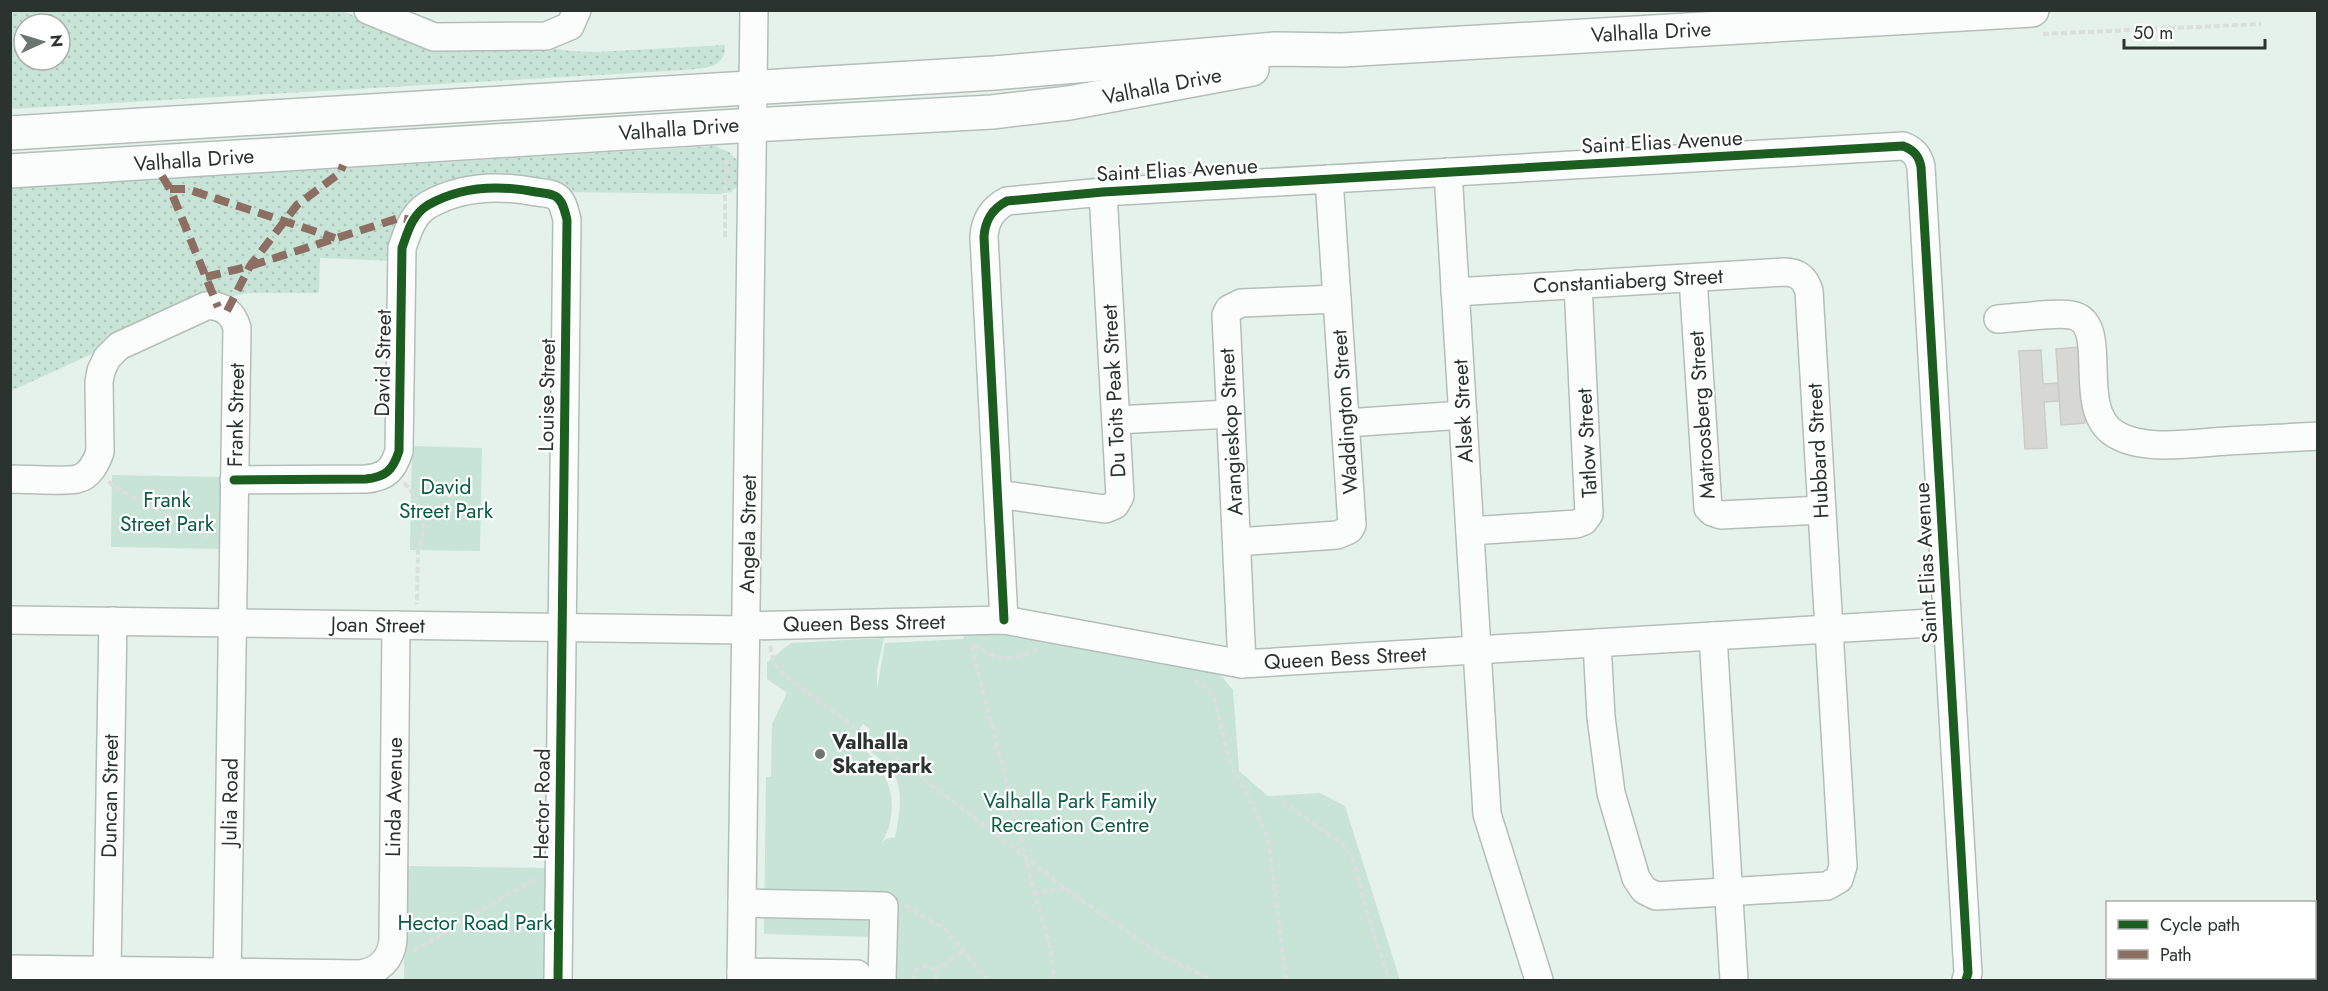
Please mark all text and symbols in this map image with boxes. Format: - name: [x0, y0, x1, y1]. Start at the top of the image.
- north arrow: [12, 12, 72, 72]
- scale bar: [2124, 12, 2265, 50]
- street label: Valhalla Drive: [1590, 14, 1712, 50]
- text: 50 m: [2133, 20, 2173, 46]
- text: N: [45, 34, 68, 48]
- street label: Valhalla Drive: [1100, 60, 1224, 112]
- street label: Valhalla Drive: [618, 110, 740, 148]
- street label: Saint Elias Avenue: [1581, 123, 1744, 161]
- street label: Valhalla Drive: [133, 141, 255, 179]
- street label: Saint Elias Avenue: [1096, 151, 1259, 189]
- street label: Constantiaberg Street: [1532, 261, 1724, 301]
- street label: Du Toits Peak Street: [1094, 304, 1134, 478]
- street label: David Street: [367, 309, 399, 417]
- street label: Waddington Street: [1324, 329, 1366, 495]
- street label: Matroosberg Street: [1681, 330, 1723, 500]
- street label: Louise Street: [531, 338, 563, 452]
- street label: Arangieskop Street: [1212, 347, 1250, 517]
- street label: Alsek Street: [1445, 358, 1481, 464]
- street label: Frank Street: [220, 363, 252, 467]
- street label: Hubbard Street: [1799, 382, 1837, 520]
- street label: Tatlow Street: [1569, 388, 1605, 498]
- park label: David Street Park: [399, 472, 494, 526]
- street label: Angela Street: [732, 474, 764, 594]
- street label: Saint Elias Avenue: [1907, 481, 1945, 644]
- park label: Frank Street Park: [120, 485, 215, 539]
- street label: Queen Bess Street: [783, 607, 945, 639]
- street label: Joan Street: [328, 609, 425, 641]
- street label: Queen Bess Street: [1263, 639, 1427, 677]
- place label: Valhalla Skatepark: [831, 727, 932, 781]
- street label: Duncan Street: [94, 734, 126, 858]
- street label: Linda Avenue: [378, 737, 410, 857]
- marker: Valhalla Skatepark: [813, 747, 827, 761]
- street label: Hector Road: [526, 748, 558, 860]
- street label: Julia Road: [214, 758, 246, 849]
- park label: Valhalla Park Family Recreation Centre: [983, 786, 1157, 840]
- legend: [2106, 901, 2316, 979]
- park label: Hector Road Park: [398, 908, 553, 938]
- text: Cycle path: [2160, 912, 2240, 938]
- text: Path: [2160, 942, 2192, 968]

